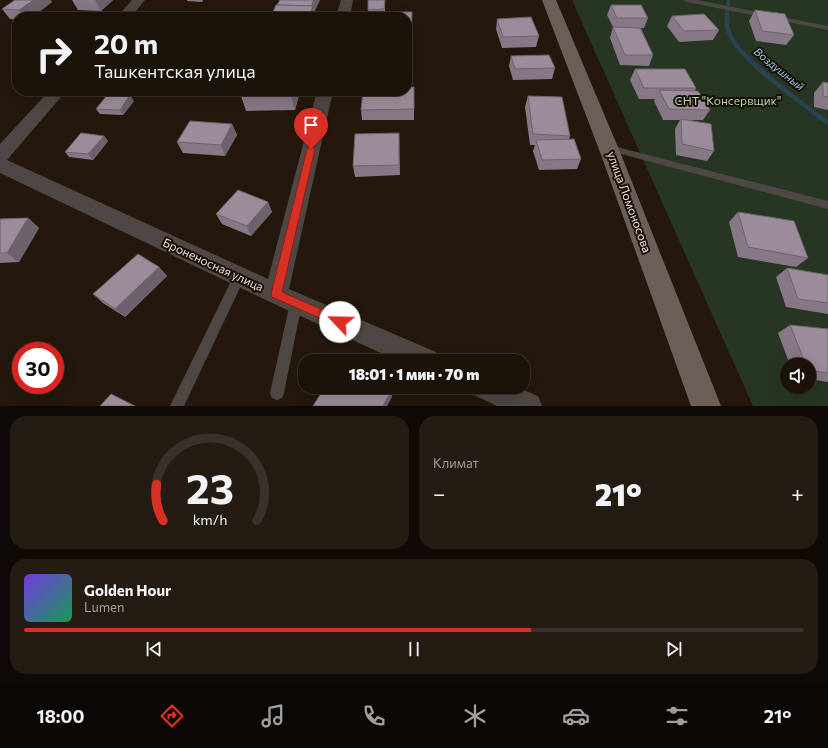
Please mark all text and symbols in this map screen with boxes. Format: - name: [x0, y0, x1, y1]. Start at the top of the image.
- text: 20 m: [94, 26, 158, 60]
- icon: right: [28, 28, 80, 80]
- water label: Воздушный: [752, 44, 807, 93]
- text: Ташкентская улица: [94, 60, 256, 82]
- park label: СНТ "Консервщик": [675, 93, 781, 107]
- pin: [294, 108, 328, 149]
- icon: arrive: [300, 114, 322, 136]
- street label: улица Ломоносова: [605, 149, 655, 254]
- street label: Броненосная улица: [161, 235, 266, 294]
- position arrow: [319, 301, 361, 343]
- speed limit sign: 30: [12, 342, 64, 394]
- map controls: [780, 358, 816, 394]
- button: sound: [780, 358, 816, 394]
- text: 18:01 · 1 мин · 70 m: [349, 365, 479, 383]
- text: Климат: [433, 455, 479, 471]
- text: 23: [186, 461, 233, 512]
- text: 21°: [595, 475, 642, 512]
- text: −: [433, 480, 446, 507]
- text: +: [791, 480, 804, 507]
- text: km/h: [192, 509, 227, 527]
- text: Golden Hour: [84, 581, 171, 599]
- text: Lumen: [84, 599, 124, 615]
- icon: previous: [143, 638, 165, 660]
- icon: pause: [403, 638, 425, 660]
- icon: next: [663, 638, 685, 660]
- icon: directions: [158, 702, 186, 730]
- icon: music: [259, 702, 287, 730]
- icon: phone: [360, 702, 388, 730]
- icon: climate: [461, 702, 489, 730]
- icon: car: [562, 702, 590, 730]
- icon: filters: [663, 702, 691, 730]
- text: 18:00: [37, 705, 84, 727]
- text: 21°: [764, 705, 791, 727]

